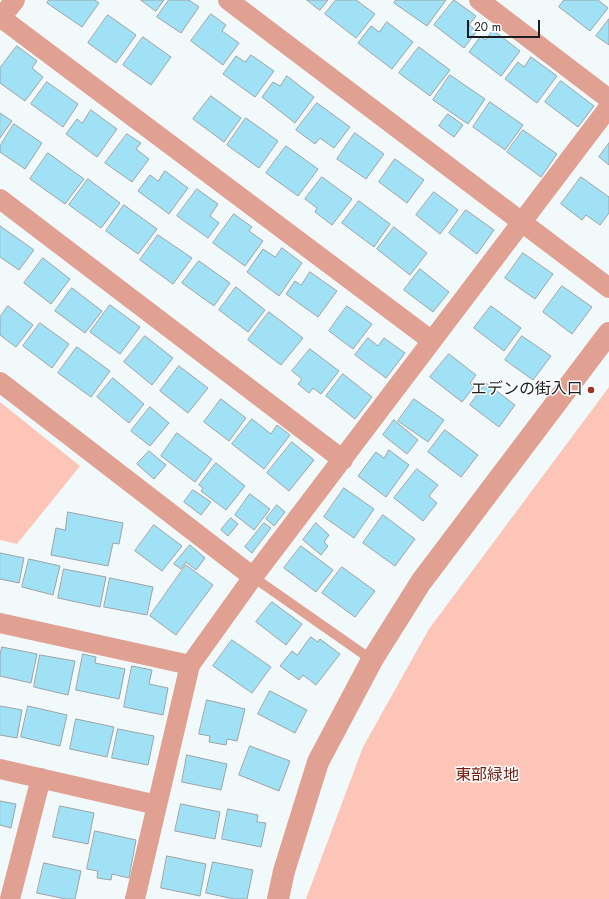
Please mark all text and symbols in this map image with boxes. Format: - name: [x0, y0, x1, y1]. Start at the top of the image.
- scale bar: [469, 12, 542, 38]
- text: 20 m: [474, 18, 501, 36]
- place label: エデンの街入口: [471, 380, 583, 400]
- marker: エデンの街入口: [586, 385, 596, 395]
- park label: 東部緑地: [455, 766, 519, 786]

